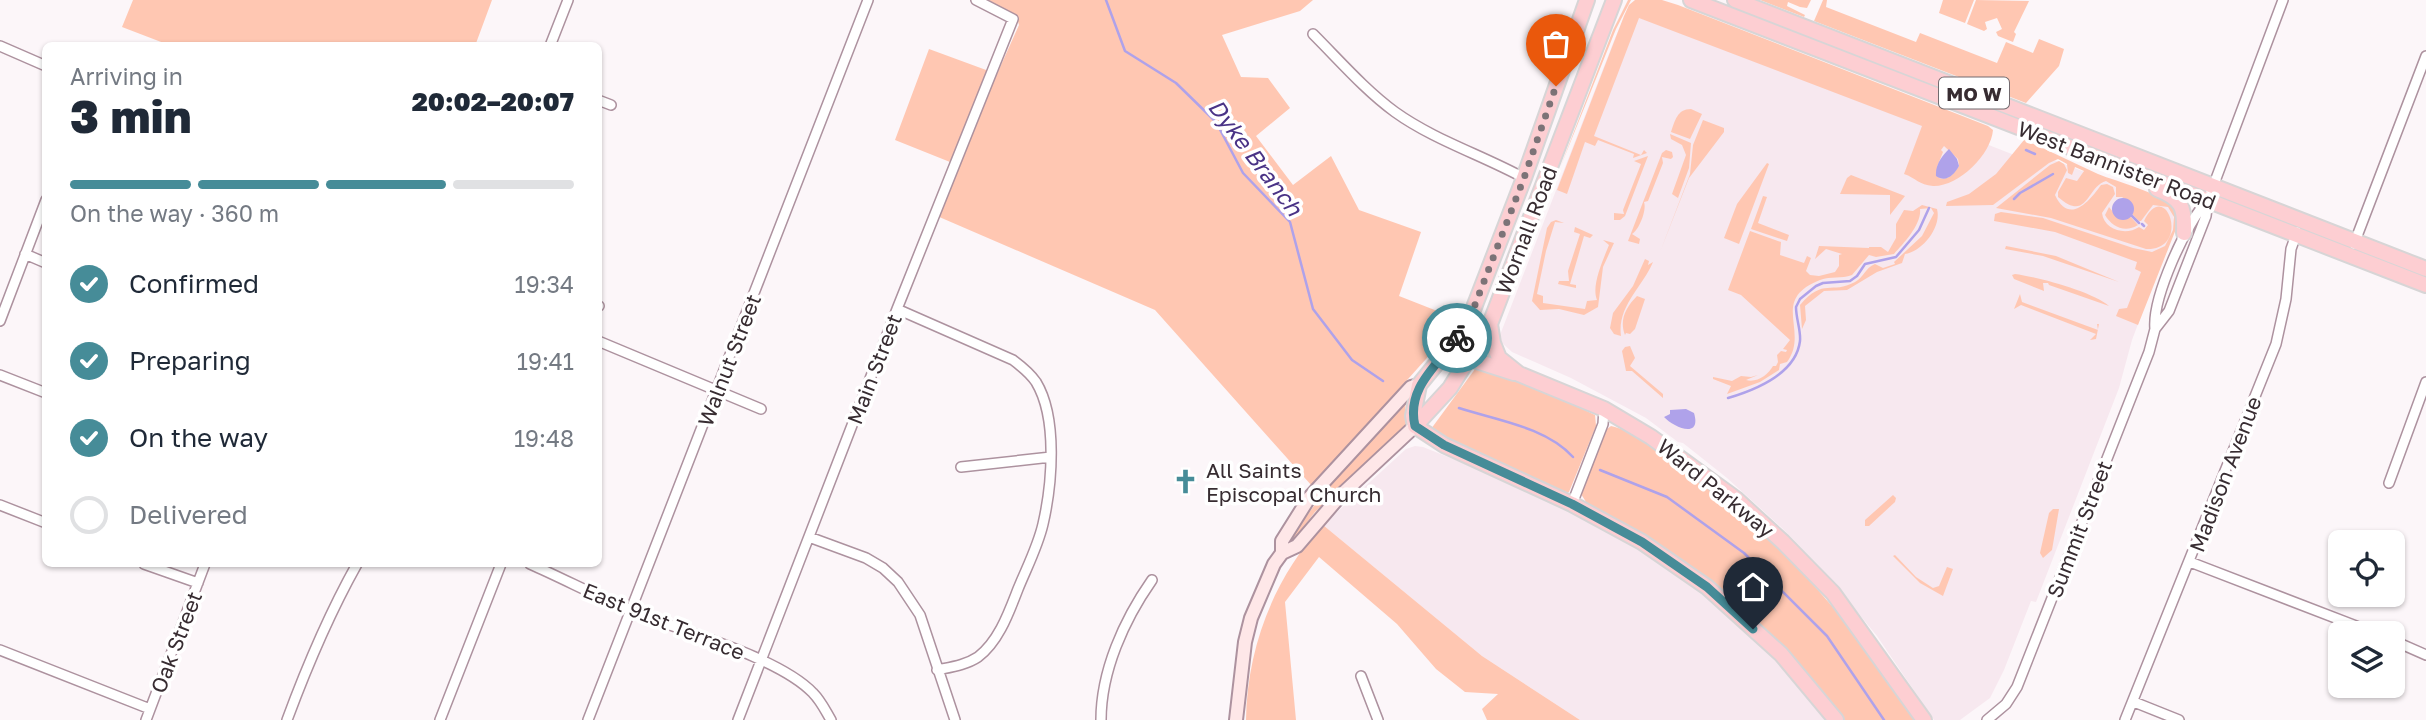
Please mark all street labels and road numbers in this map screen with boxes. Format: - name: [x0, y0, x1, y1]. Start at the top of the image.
- road number: MO W: [1939, 78, 2009, 108]
- street label: West Bannister Road: [2014, 115, 2220, 215]
- street label: Wornall Road: [1490, 162, 1562, 298]
- street label: Walnut Street: [692, 290, 766, 430]
- street label: Main Street: [841, 310, 907, 428]
- street label: Madison Avenue: [2183, 393, 2267, 555]
- street label: Ward Parkway: [1652, 433, 1780, 543]
- street label: Summit Street: [2041, 457, 2117, 601]
- street label: East 91st Terrace: [579, 577, 749, 665]
- street label: Oak Street: [145, 588, 207, 696]

